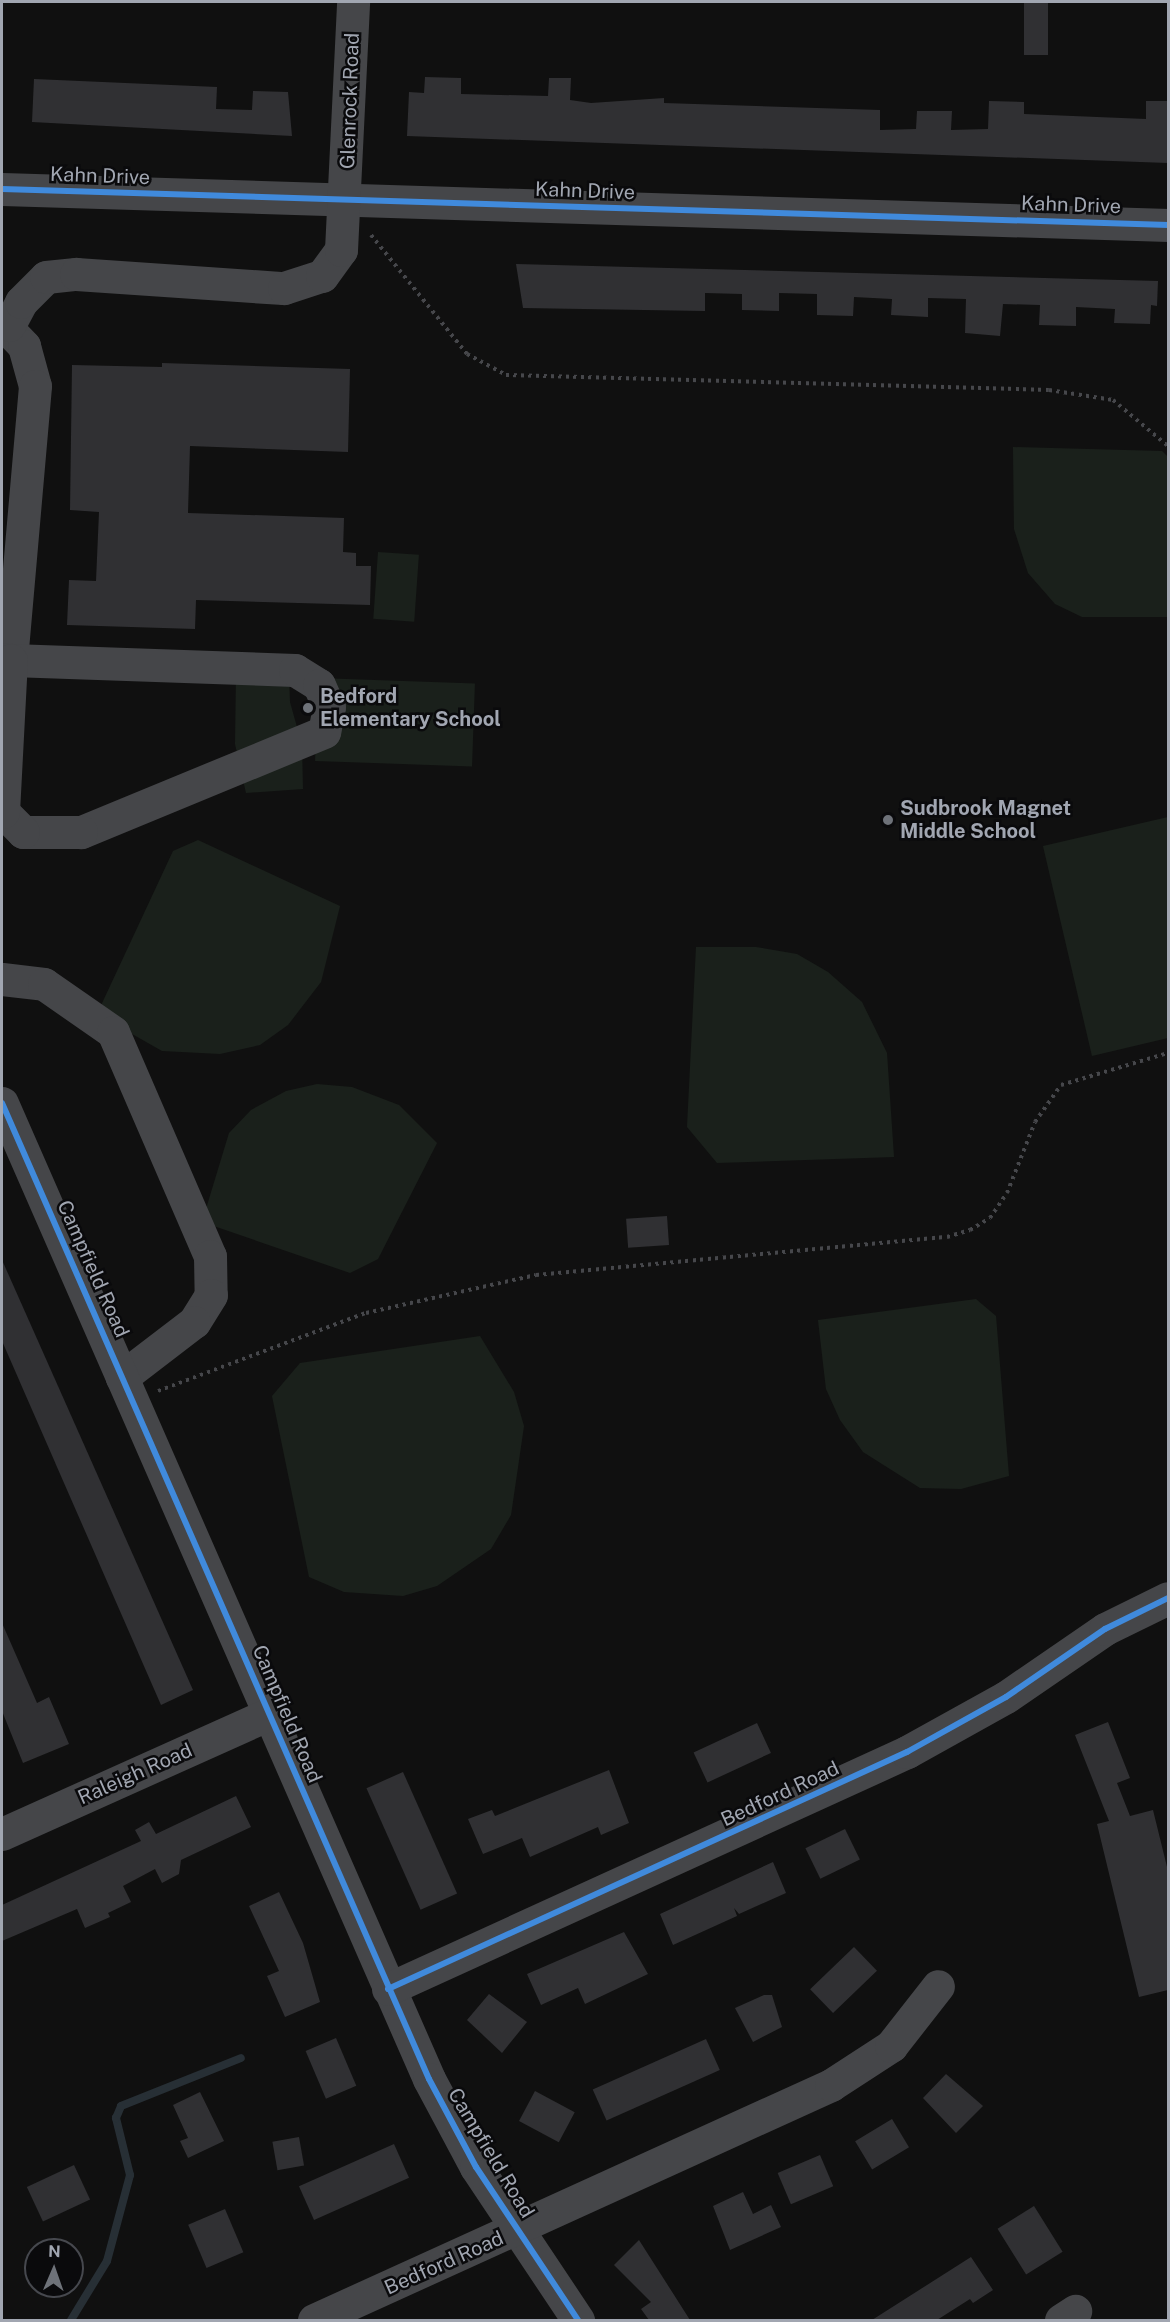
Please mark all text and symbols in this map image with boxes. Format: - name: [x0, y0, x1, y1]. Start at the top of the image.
- street label: Glenrock Road: [336, 32, 364, 170]
- street label: Kahn Drive: [49, 162, 151, 190]
- street label: Kahn Drive: [534, 177, 636, 205]
- street label: Kahn Drive: [1020, 191, 1122, 219]
- place label: Bedford Elementary School: [320, 684, 501, 731]
- marker: Bedford Elementary School: [301, 701, 315, 715]
- place label: Sudbrook Magnet Middle School: [900, 796, 1071, 843]
- marker: Sudbrook Magnet Middle School: [881, 813, 895, 827]
- street label: Campfield Road: [52, 1197, 134, 1341]
- street label: Campfield Road: [247, 1641, 327, 1787]
- street label: Raleigh Road: [74, 1738, 196, 1810]
- street label: Bedford Road: [717, 1756, 843, 1832]
- street label: Campfield Road: [443, 2084, 539, 2222]
- street label: Bedford Road: [381, 2226, 507, 2300]
- north arrow: [24, 2238, 84, 2298]
- text: N: [48, 2242, 61, 2261]

